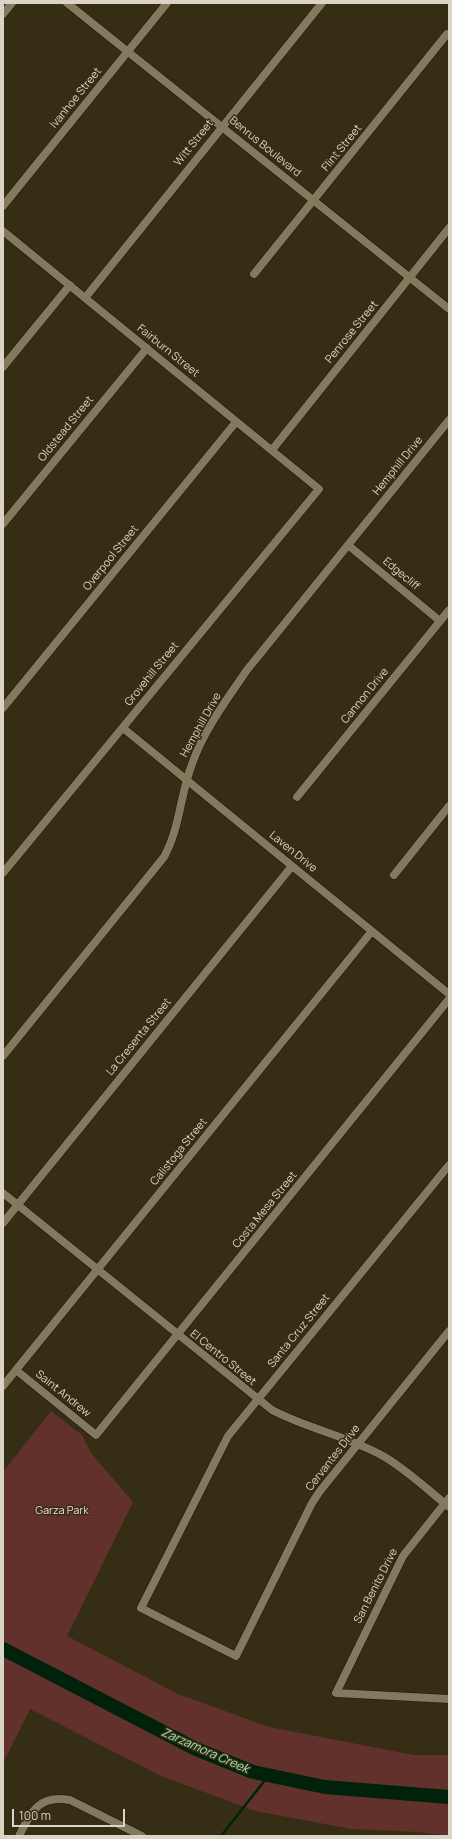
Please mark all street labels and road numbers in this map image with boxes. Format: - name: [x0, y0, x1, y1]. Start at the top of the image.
- street label: Ivanhoe Street: [47, 65, 105, 131]
- street label: Benrus Boulevard: [227, 114, 303, 180]
- street label: Witt Street: [171, 117, 217, 169]
- street label: Flint Street: [319, 122, 365, 174]
- street label: Penrose Street: [323, 298, 381, 366]
- street label: Fairburn Street: [134, 322, 202, 380]
- street label: Oldstead Street: [36, 394, 96, 464]
- street label: Hemphill Drive: [370, 434, 426, 498]
- street label: Overpool Street: [81, 523, 141, 593]
- street label: Edgecliff: [380, 555, 422, 593]
- street label: Grovehill Street: [122, 639, 182, 709]
- street label: Cannon Drive: [338, 665, 392, 727]
- street label: Hemphill Drive: [178, 690, 224, 760]
- street label: Laven Drive: [266, 829, 320, 875]
- street label: La Cresenta Street: [104, 996, 174, 1078]
- street label: Calistoga Street: [148, 1116, 210, 1188]
- street label: Costa Mesa Street: [230, 1169, 300, 1251]
- street label: Santa Cruz Street: [265, 1292, 333, 1370]
- street label: El Centro Street: [187, 1327, 259, 1389]
- street label: Saint Andrew: [33, 1368, 93, 1420]
- street label: Cervantes Drive: [303, 1422, 363, 1494]
- street label: San Benito Drive: [351, 1546, 401, 1626]

